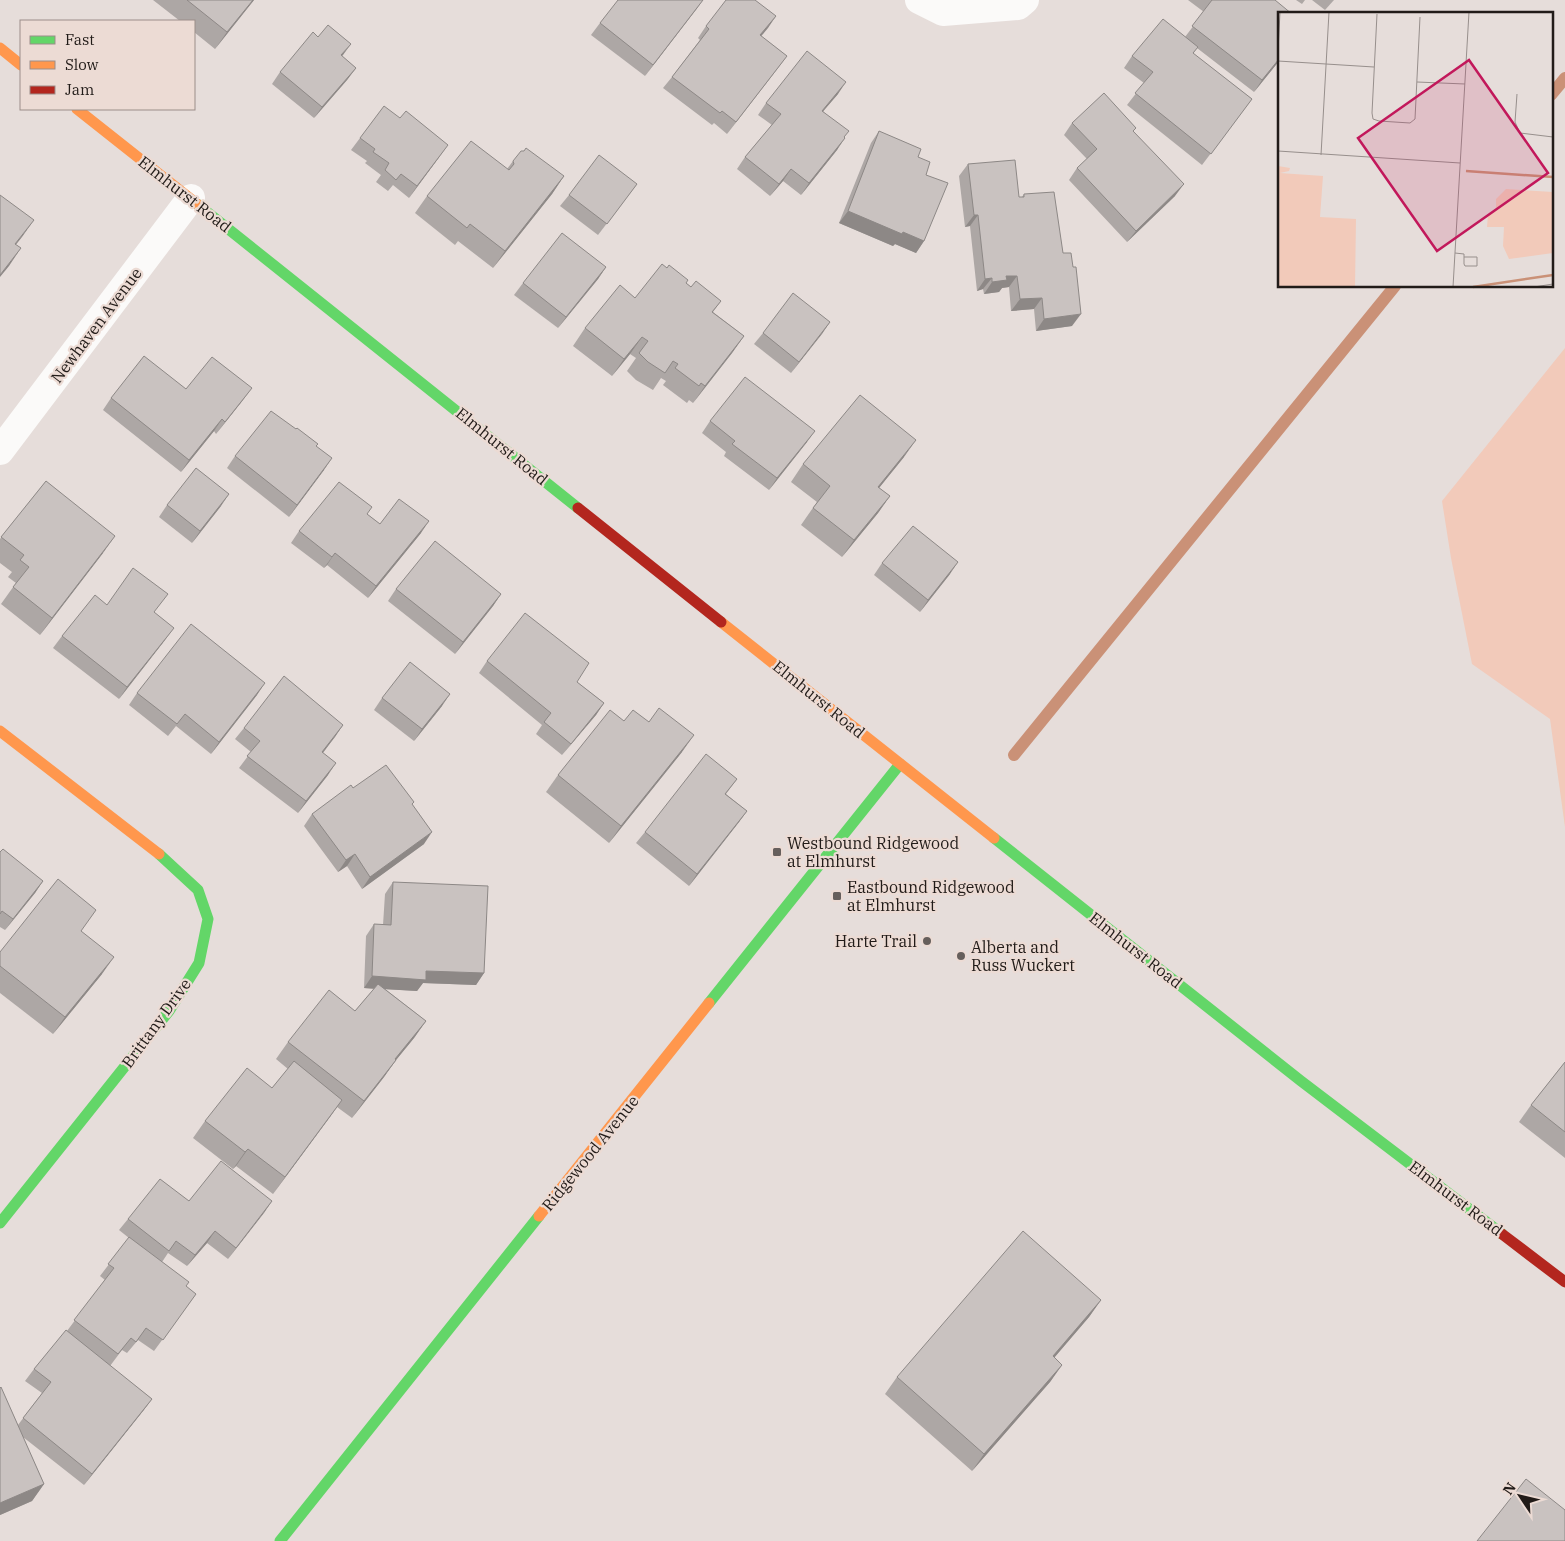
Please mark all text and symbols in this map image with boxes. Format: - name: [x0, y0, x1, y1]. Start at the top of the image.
- inset map: [1278, 12, 1552, 288]
- legend: [20, 20, 195, 110]
- text: Fast: [65, 30, 95, 49]
- text: Slow: [65, 55, 99, 74]
- text: Jam: [65, 80, 94, 99]
- street label: Elmhurst Road: [135, 151, 236, 237]
- street label: Newhaven Avenue: [46, 263, 146, 387]
- street label: Elmhurst Road: [452, 403, 552, 489]
- street label: Elmhurst Road: [769, 656, 869, 742]
- place label: Westbound Ridgewood at Elmhurst: [787, 833, 959, 871]
- marker: Westbound Ridgewood at Elmhurst: [771, 846, 783, 858]
- place label: Eastbound Ridgewood at Elmhurst: [847, 877, 1015, 915]
- marker: Eastbound Ridgewood at Elmhurst: [831, 890, 843, 902]
- street label: Elmhurst Road: [1086, 907, 1187, 993]
- place label: Harte Trail: [835, 931, 917, 951]
- marker: Harte Trail: [921, 935, 933, 947]
- place label: Alberta and Russ Wuckert: [971, 937, 1075, 975]
- marker: Alberta and Russ Wuckert: [955, 950, 967, 962]
- street label: Brittany Drive: [117, 974, 195, 1072]
- street label: Ridgewood Avenue: [537, 1091, 643, 1215]
- street label: Elmhurst Road: [1405, 1156, 1507, 1240]
- north arrow: [1495, 1471, 1545, 1521]
- text: N: [1499, 1479, 1520, 1498]

